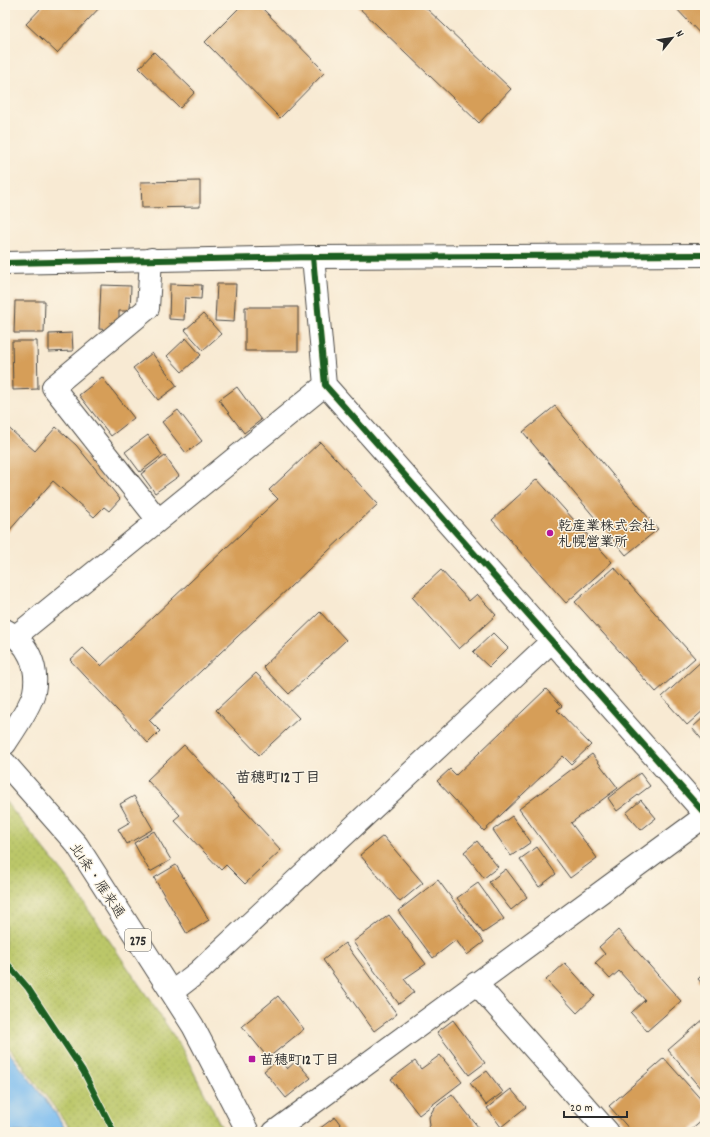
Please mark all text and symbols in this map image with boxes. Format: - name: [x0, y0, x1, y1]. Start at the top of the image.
- north arrow: [652, 18, 692, 58]
- text: N: [671, 28, 687, 41]
- place label: 乾産業株式会社 札幌営業所: [558, 517, 656, 553]
- marker: 乾産業株式会社 札幌営業所: [545, 528, 555, 538]
- district label: 苗穂町12丁目: [236, 768, 320, 790]
- street label: 北1条・雁来通: [64, 839, 129, 923]
- road number: 275: [125, 929, 151, 951]
- place label: 苗穂町12丁目: [260, 1051, 339, 1071]
- marker: 苗穂町12丁目: [247, 1054, 257, 1064]
- scale bar: [564, 1093, 627, 1119]
- text: 20 m: [570, 1100, 593, 1117]

